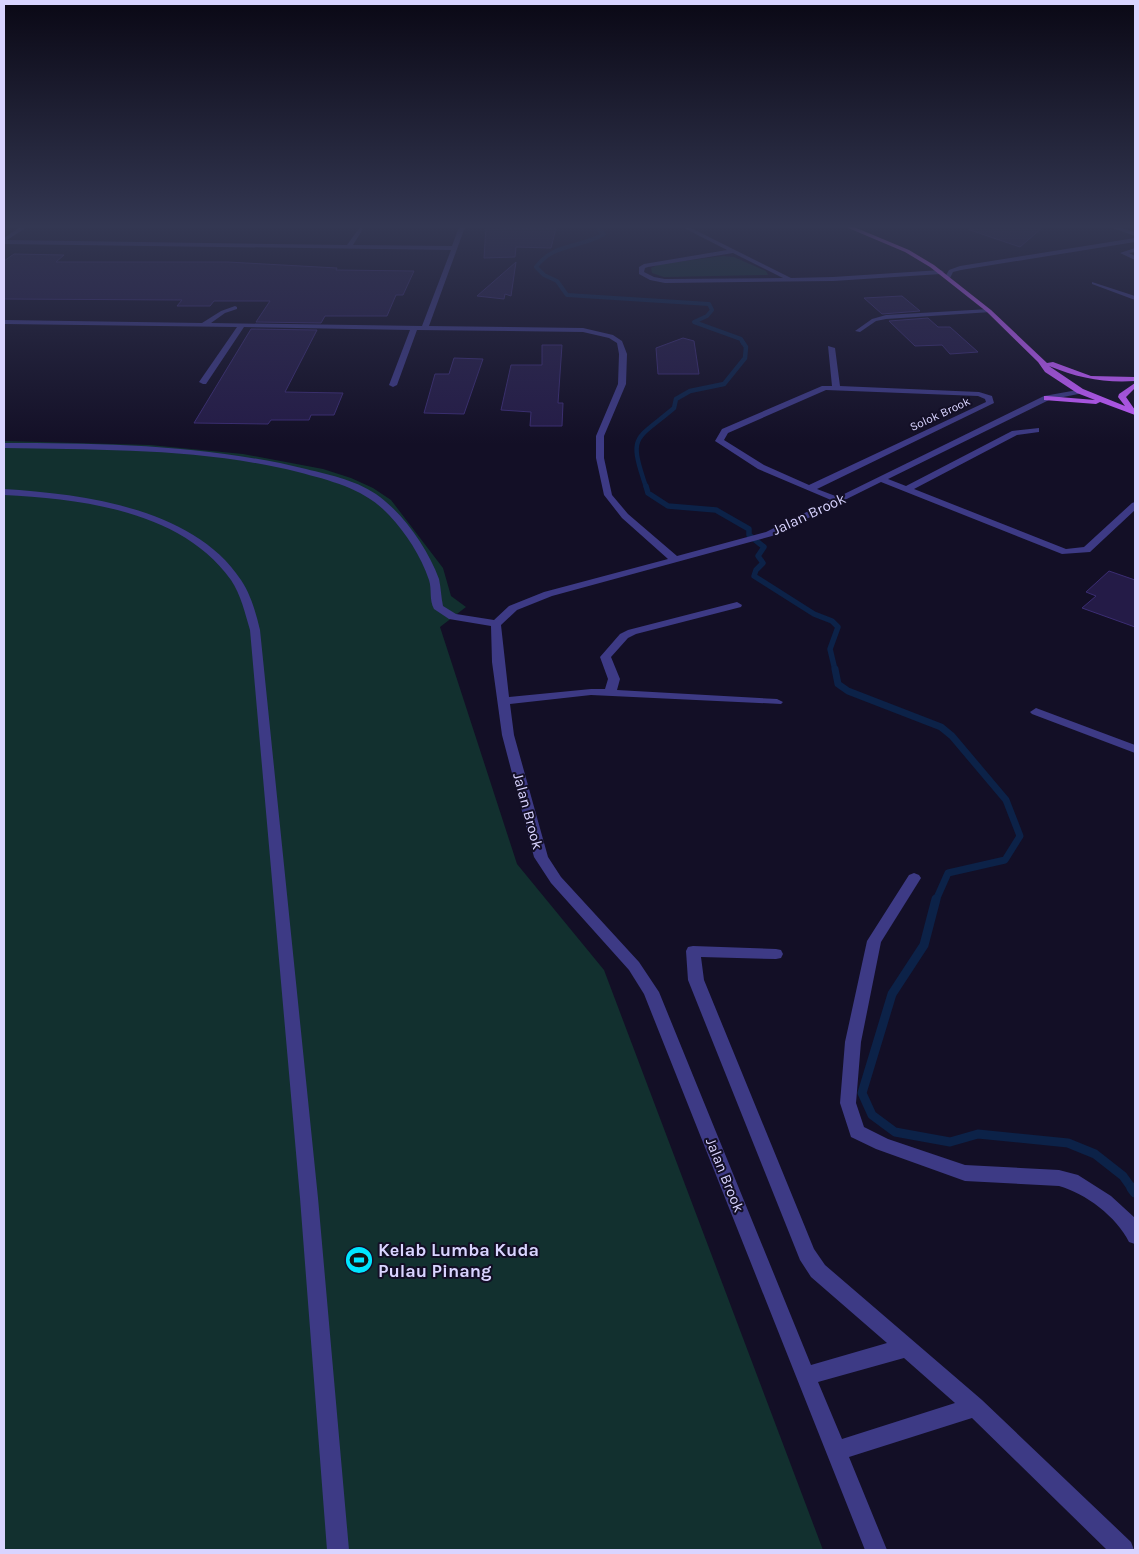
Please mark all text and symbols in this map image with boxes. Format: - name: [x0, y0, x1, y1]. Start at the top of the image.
- street label: Solok Brook: [908, 394, 973, 434]
- street label: Jalan Brook: [769, 489, 849, 539]
- street label: Jalan Brook: [509, 771, 547, 851]
- street label: Jalan Brook: [702, 1135, 748, 1215]
- place label: Kelab Lumba Kuda Pulau Pinang: [378, 1239, 539, 1282]
- sports icon: Kelab Lumba Kuda Pulau Pinang: [344, 1245, 374, 1275]

